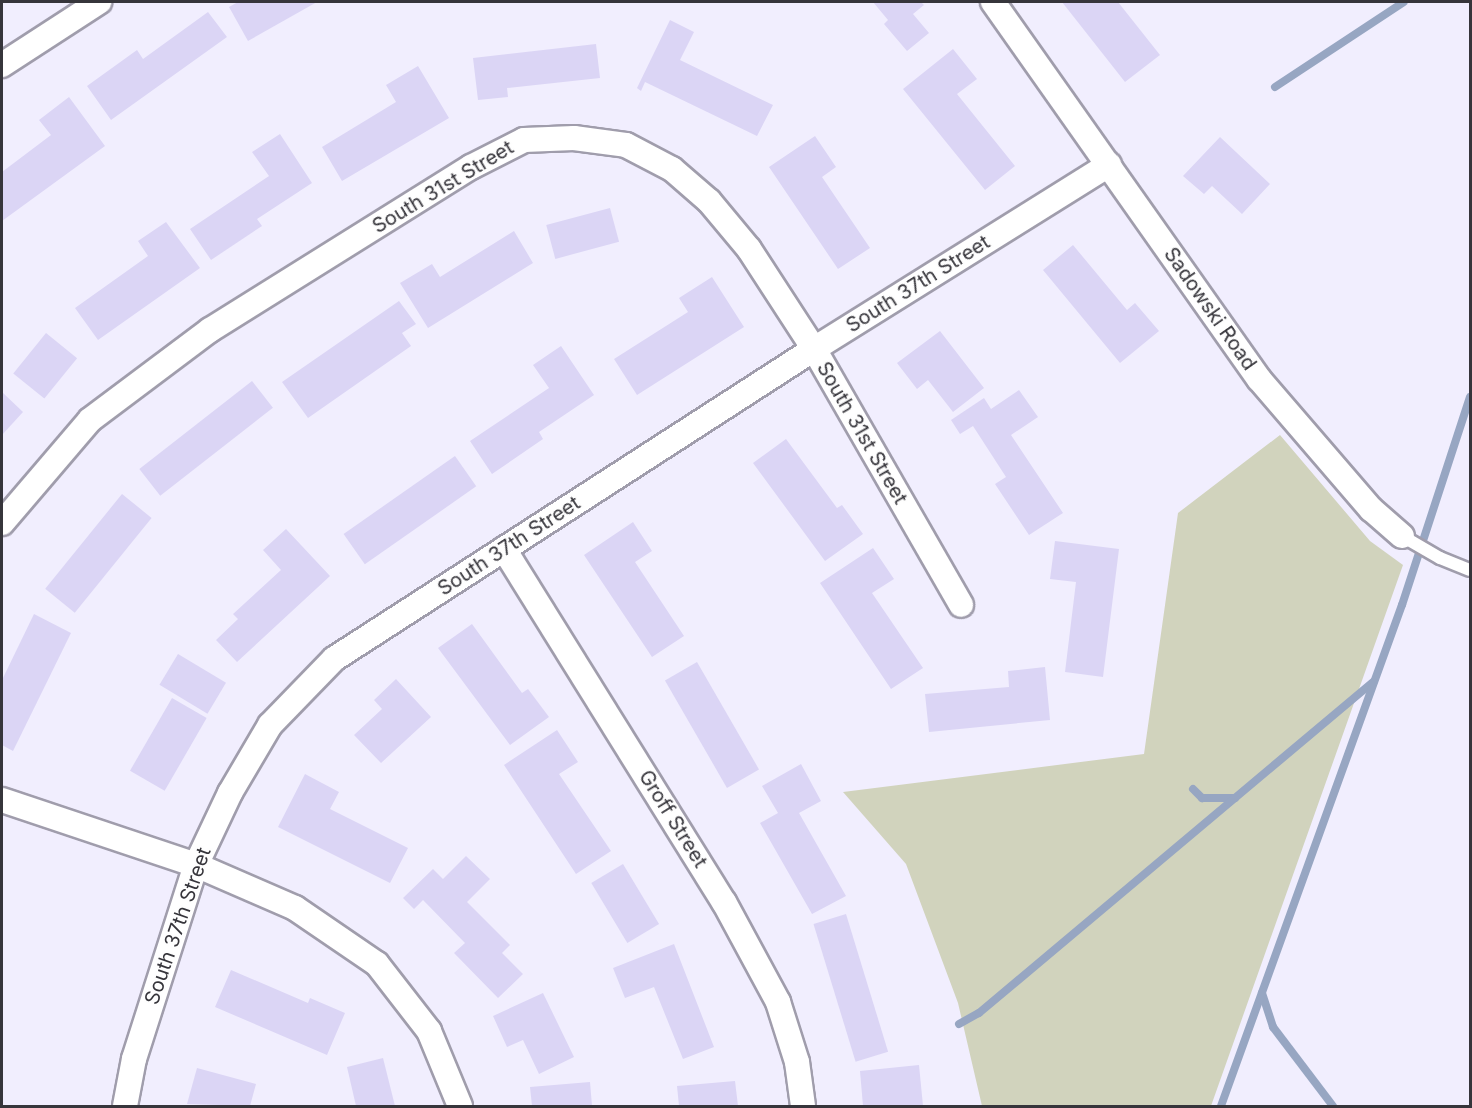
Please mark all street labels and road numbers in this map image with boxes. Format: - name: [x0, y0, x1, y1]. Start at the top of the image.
- street label: South 31st Street: [368, 135, 518, 239]
- street label: South 37th Street: [842, 230, 994, 338]
- street label: Sadowski Road: [1159, 243, 1261, 375]
- street label: South 31st Street: [812, 358, 912, 508]
- street label: South 37th Street: [433, 491, 585, 601]
- street label: Groff Street: [634, 766, 712, 872]
- street label: South 37th Street: [140, 844, 216, 1008]

